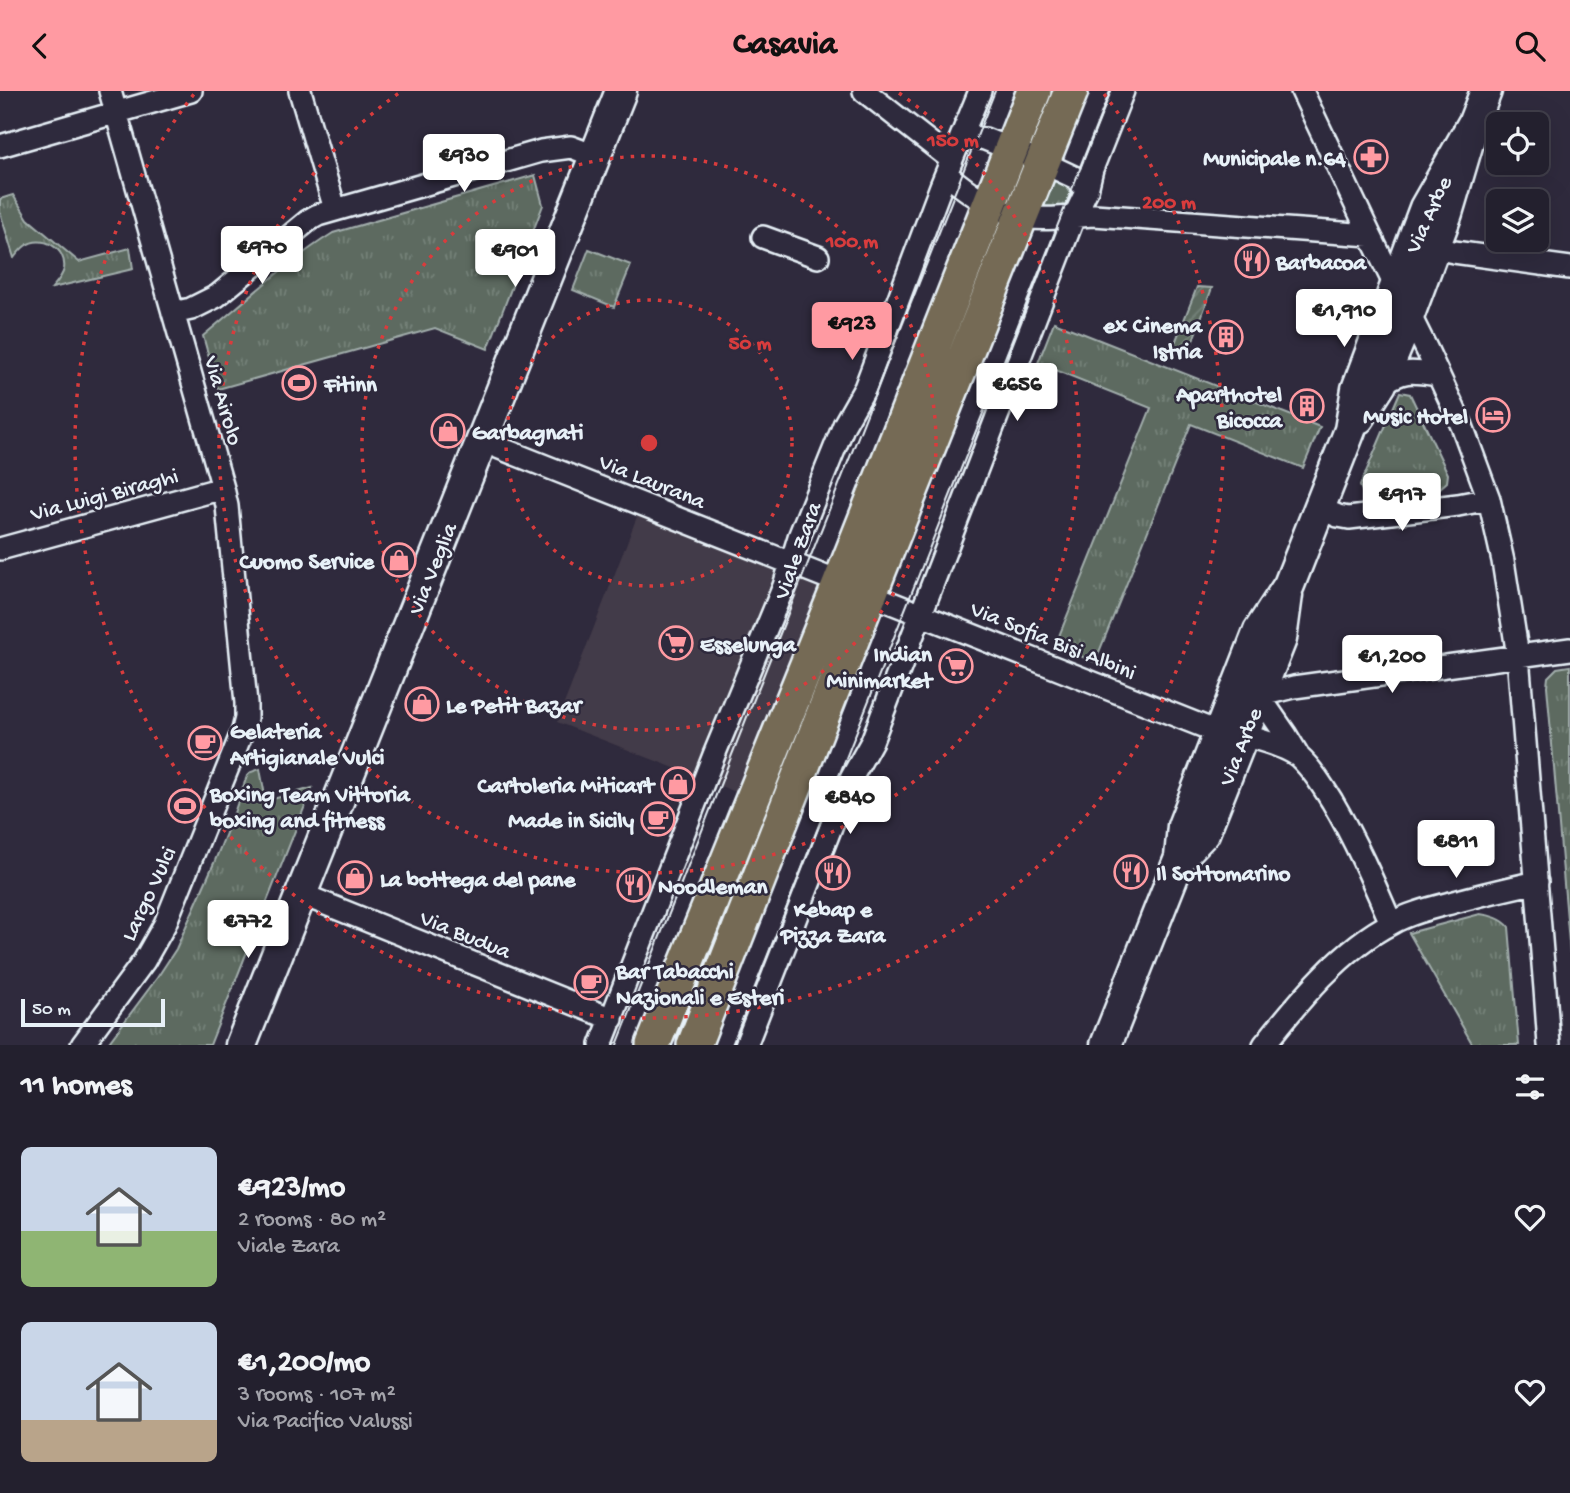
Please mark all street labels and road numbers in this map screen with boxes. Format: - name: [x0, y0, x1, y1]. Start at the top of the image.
- street label: Via Arbe: [1400, 172, 1460, 259]
- street label: Via Airolo: [196, 352, 247, 449]
- street label: Via Laurana: [594, 449, 710, 517]
- street label: Via Luigi Biraghi: [27, 464, 182, 529]
- street label: Viale Zara: [769, 498, 830, 604]
- street label: Via Veglia: [403, 518, 465, 620]
- street label: Via Sofia Bisi Albini: [965, 596, 1139, 688]
- street label: Via Arbe: [1214, 703, 1270, 791]
- street label: Largo Vulci: [117, 843, 184, 946]
- street label: Via Budua: [414, 905, 515, 967]

